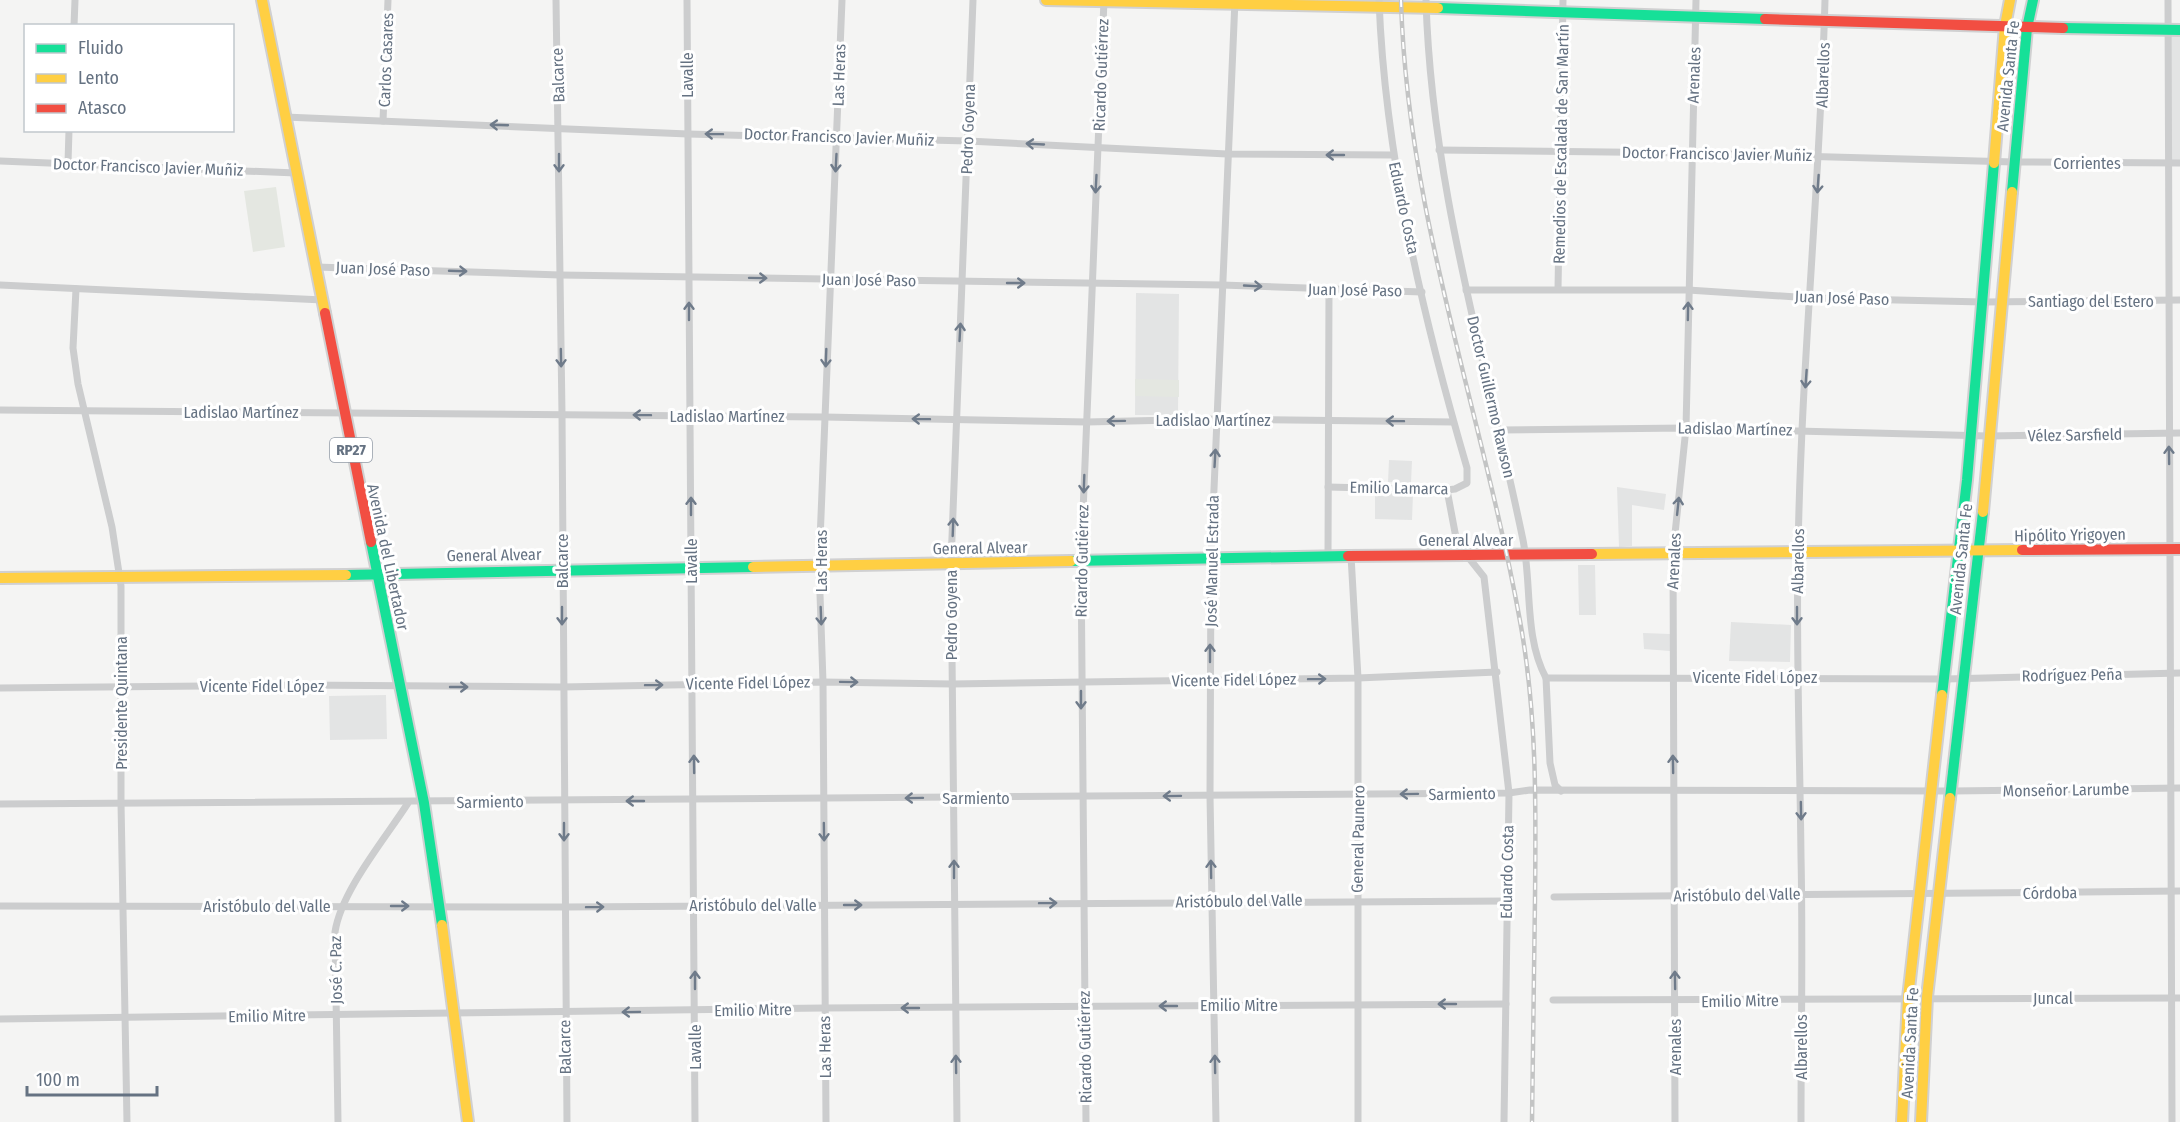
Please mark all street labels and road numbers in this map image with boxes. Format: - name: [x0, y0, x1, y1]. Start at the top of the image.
- street label: Carlos Casares: [375, 12, 397, 108]
- street label: Ricardo Gutiérrez: [1090, 18, 1112, 132]
- street label: Avenida Santa Fe: [1993, 20, 2023, 132]
- street label: Remedios de Escalada de San Martín: [1549, 24, 1573, 264]
- street label: Albarellos: [1812, 42, 1834, 108]
- street label: Las Heras: [828, 43, 850, 107]
- street label: Arenales: [1684, 46, 1704, 104]
- street label: Balcarce: [548, 47, 568, 103]
- street label: Lavalle: [678, 52, 697, 98]
- street label: Pedro Goyena: [957, 83, 979, 175]
- street label: Doctor Francisco Javier Muñiz: [743, 124, 935, 150]
- street label: Doctor Francisco Javier Muñiz: [1622, 143, 1812, 165]
- street label: Doctor Francisco Javier Muñiz: [52, 154, 244, 180]
- street label: Corrientes: [2053, 154, 2121, 173]
- street label: Eduardo Costa: [1385, 160, 1423, 256]
- street label: Juan José Paso: [335, 258, 431, 280]
- street label: Juan José Paso: [822, 270, 916, 290]
- street label: Juan José Paso: [1308, 280, 1402, 300]
- street label: Juan José Paso: [1794, 287, 1890, 309]
- street label: Santiago del Estero: [2028, 292, 2154, 311]
- street label: Doctor Guillermo Rawson: [1463, 314, 1519, 480]
- street label: Ladislao Martínez: [183, 403, 299, 422]
- street label: Ladislao Martínez: [669, 407, 785, 426]
- street label: Ladislao Martínez: [1155, 411, 1271, 430]
- street label: Ladislao Martínez: [1677, 418, 1793, 440]
- street label: Vélez Sarsfield: [2028, 425, 2122, 445]
- road number: RP27: [330, 438, 372, 462]
- street label: Emilio Lamarca: [1349, 478, 1449, 498]
- street label: Avenida del Libertador: [363, 482, 413, 632]
- street label: José Manuel Estrada: [1201, 495, 1223, 627]
- street label: Avenida Santa Fe: [1946, 503, 1976, 615]
- street label: Ricardo Gutiérrez: [1072, 504, 1092, 618]
- street label: Hipólito Yrigoyen: [2014, 525, 2126, 545]
- street label: Albarellos: [1788, 528, 1808, 594]
- street label: Las Heras: [812, 530, 831, 592]
- street label: General Alvear: [1419, 531, 1514, 550]
- street label: Arenales: [1663, 532, 1685, 590]
- street label: Balcarce: [553, 534, 572, 588]
- street label: Lavalle: [682, 538, 701, 584]
- street label: General Alvear: [932, 538, 1028, 558]
- street label: General Alvear: [446, 545, 542, 565]
- street label: Pedro Goyena: [942, 570, 961, 660]
- street label: Presidente Quintana: [112, 636, 131, 770]
- street label: Rodríguez Peña: [2021, 665, 2123, 685]
- street label: Vicente Fidel López: [1693, 668, 1817, 687]
- street label: Vicente Fidel López: [1172, 669, 1296, 691]
- street label: Vicente Fidel López: [686, 672, 810, 694]
- street label: Vicente Fidel López: [200, 677, 324, 696]
- street label: Monseñor Larumbe: [2003, 779, 2130, 801]
- street label: Sarmiento: [1428, 784, 1496, 804]
- street label: General Paunero: [1348, 785, 1368, 893]
- street label: Sarmiento: [942, 789, 1010, 808]
- street label: Sarmiento: [456, 792, 524, 812]
- street label: Eduardo Costa: [1497, 825, 1517, 919]
- street label: Córdoba: [2023, 883, 2078, 903]
- street label: Aristóbulo del Valle: [1673, 884, 1801, 906]
- street label: Aristóbulo del Valle: [1175, 890, 1303, 912]
- street label: Aristóbulo del Valle: [689, 896, 817, 915]
- street label: Aristóbulo del Valle: [203, 897, 331, 916]
- street label: José C. Paz: [326, 936, 346, 1004]
- street label: Avenida Santa Fe: [1898, 987, 1922, 1099]
- street label: Juncal: [2033, 989, 2073, 1008]
- street label: Ricardo Gutiérrez: [1075, 990, 1095, 1104]
- street label: Emilio Mitre: [1701, 991, 1779, 1011]
- street label: Emilio Mitre: [1200, 996, 1278, 1015]
- street label: Emilio Mitre: [714, 1000, 792, 1020]
- street label: Emilio Mitre: [228, 1006, 306, 1026]
- street label: Albarellos: [1792, 1014, 1811, 1080]
- street label: Las Heras: [815, 1015, 835, 1078]
- street label: Balcarce: [555, 1019, 575, 1075]
- street label: Arenales: [1666, 1019, 1685, 1075]
- street label: Lavalle: [686, 1024, 705, 1070]

